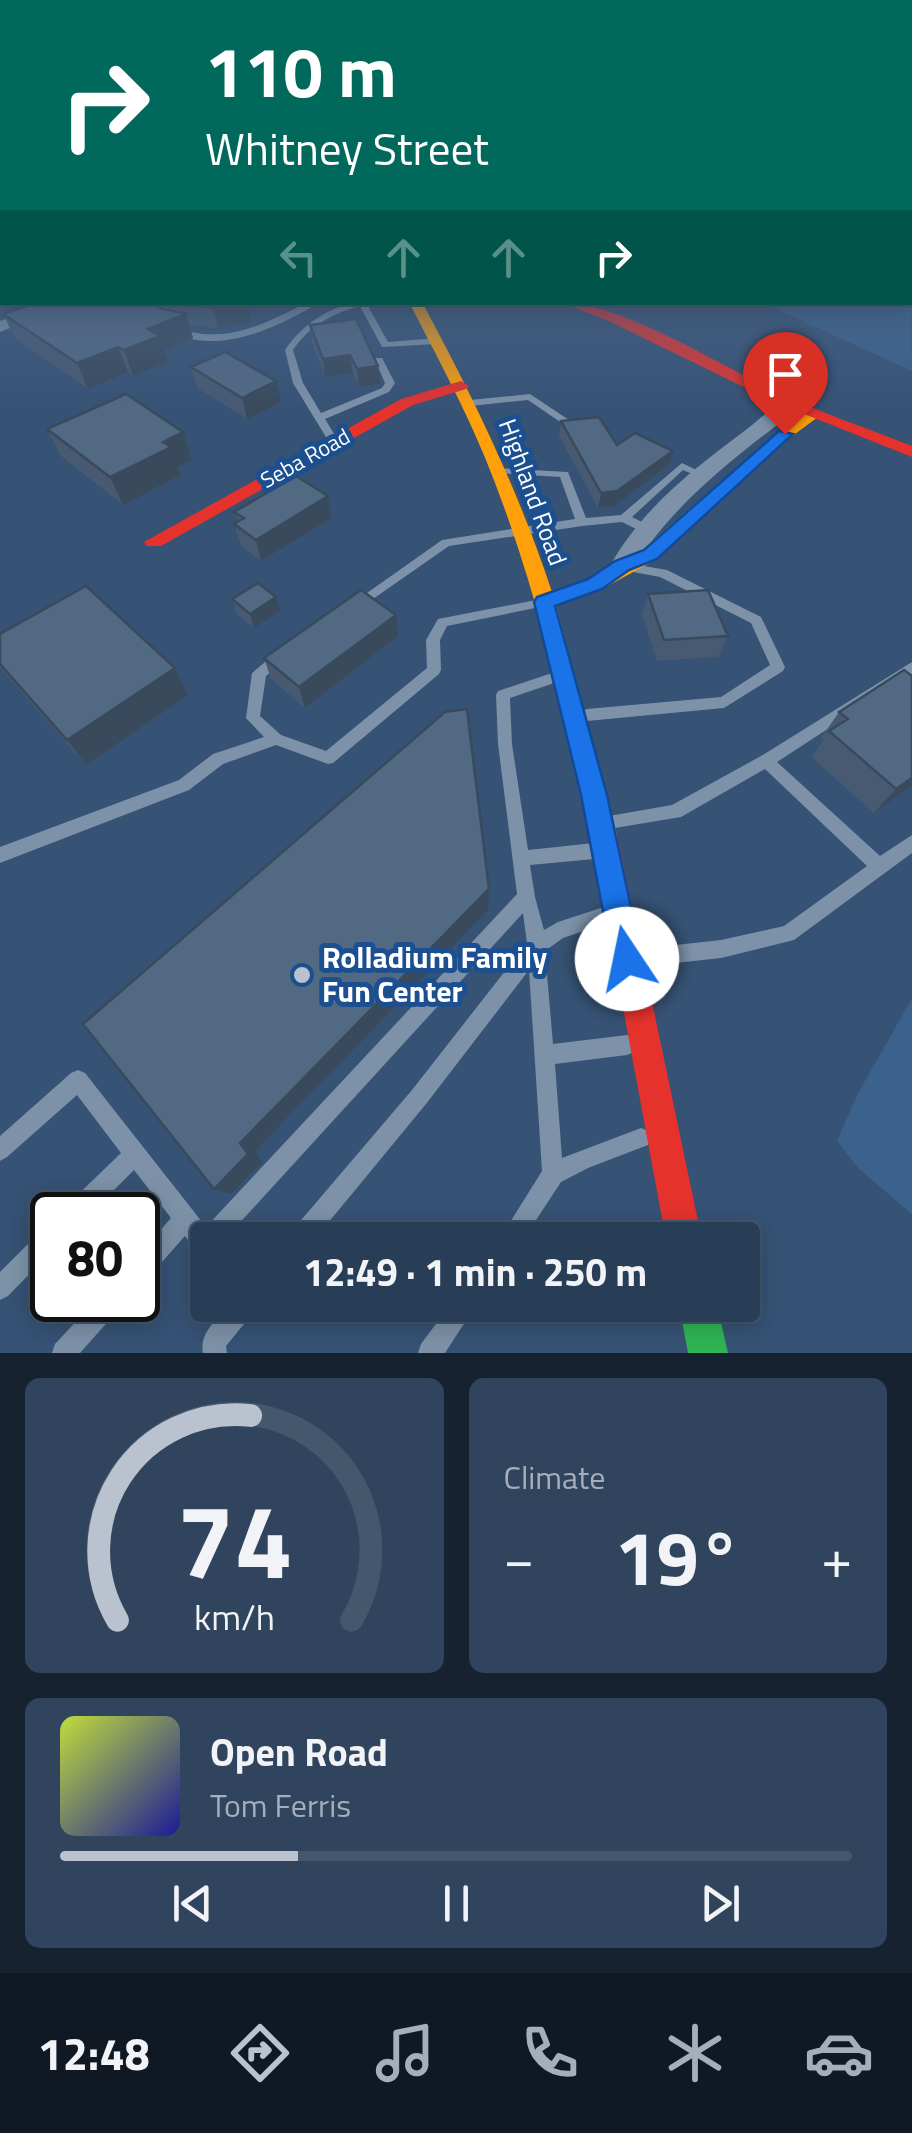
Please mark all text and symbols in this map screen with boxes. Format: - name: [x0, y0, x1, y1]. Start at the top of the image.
- text: 110 m: [205, 18, 397, 124]
- icon: right: [40, 40, 170, 170]
- text: Whitney Street: [205, 114, 489, 182]
- icon: left: [271, 230, 326, 285]
- icon: ahead: [376, 230, 431, 285]
- icon: ahead: [481, 230, 536, 285]
- icon: right: [586, 230, 641, 285]
- pin: [743, 332, 828, 435]
- icon: arrive: [758, 347, 813, 402]
- street label: Highland Road: [489, 414, 577, 570]
- street label: Seba Road: [254, 419, 356, 497]
- position arrow: [575, 907, 679, 1011]
- place label: Rolladium Family Fun Center: [322, 934, 547, 1014]
- marker: Rolladium Family Fun Center: [291, 964, 313, 986]
- speed limit sign: 80: [30, 1192, 160, 1322]
- text: 12:49 · 1 min · 250 m: [303, 1243, 647, 1301]
- text: Climate: [504, 1453, 605, 1501]
- text: 74: [176, 1460, 292, 1618]
- text: 19°: [615, 1500, 741, 1614]
- text: −: [504, 1516, 534, 1599]
- text: +: [821, 1516, 852, 1599]
- text: km/h: [194, 1589, 275, 1644]
- text: Open Road: [210, 1723, 388, 1781]
- text: Tom Ferris: [210, 1781, 351, 1829]
- icon: previous: [165, 1876, 220, 1931]
- icon: pause: [429, 1876, 484, 1931]
- icon: next: [693, 1876, 748, 1931]
- icon: directions: [225, 2018, 295, 2088]
- icon: music: [370, 2018, 440, 2088]
- icon: phone: [515, 2018, 585, 2088]
- icon: climate: [660, 2018, 730, 2088]
- icon: car: [804, 2018, 874, 2088]
- text: 12:48: [37, 2019, 150, 2087]

